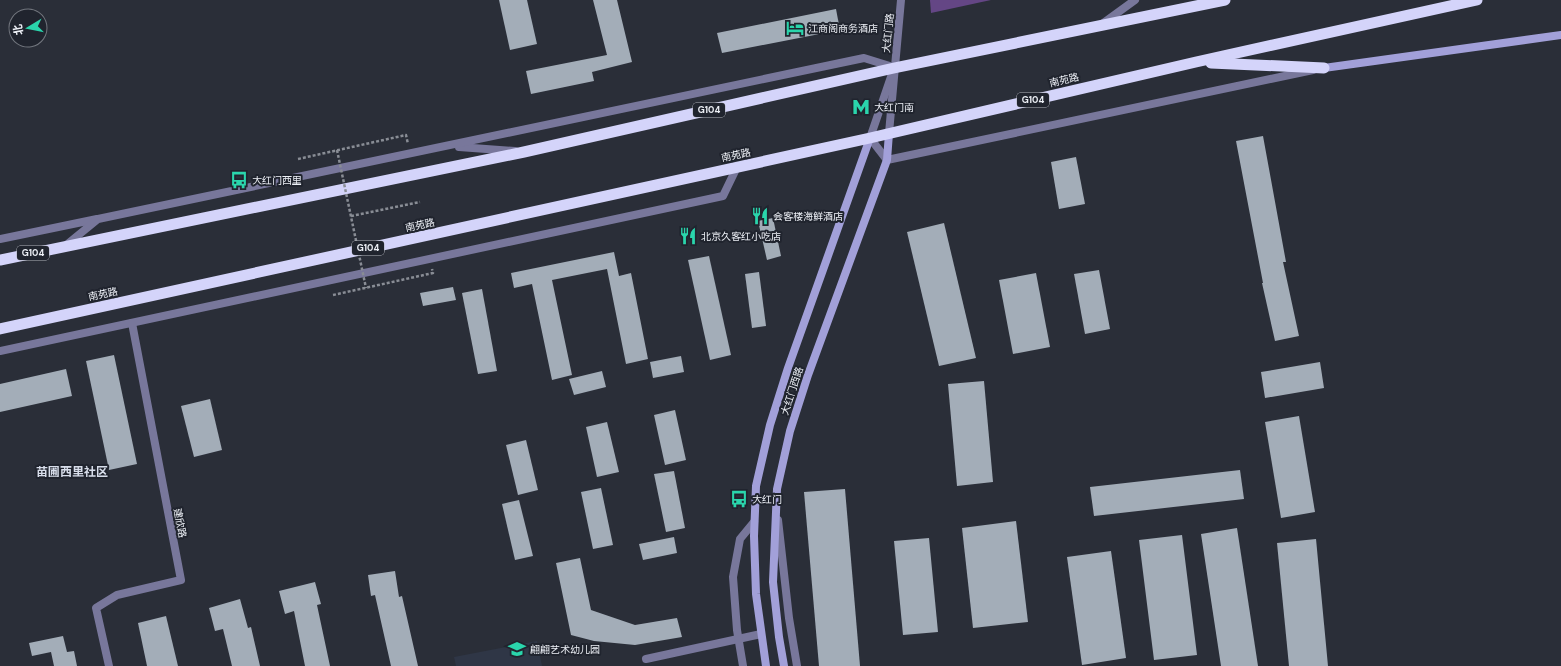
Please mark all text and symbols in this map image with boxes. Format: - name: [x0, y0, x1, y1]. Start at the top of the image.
- north arrow: [8, 8, 48, 48]
- street label: 大红门路: [879, 12, 897, 54]
- hotel icon: 江商阁商务酒店: [785, 18, 805, 38]
- place label: 江商阁商务酒店: [808, 22, 878, 35]
- text: 北: [10, 23, 26, 36]
- street label: 南苑路: [1048, 70, 1080, 90]
- road number: G104: [1017, 93, 1049, 107]
- metro station icon: 大红门南: [851, 97, 871, 117]
- place label: 大红门南: [874, 101, 914, 114]
- road number: G104: [693, 103, 725, 117]
- street label: 南苑路: [720, 146, 752, 164]
- bus stop icon: 大红门西里: [229, 170, 249, 190]
- place label: 大红门西里: [252, 174, 302, 187]
- restaurant icon: 会客楼海鲜酒店: [750, 206, 770, 226]
- place label: 会客楼海鲜酒店: [773, 210, 843, 223]
- street label: 南苑路: [404, 216, 436, 234]
- restaurant icon: 北京久客红小吃店: [678, 226, 698, 246]
- place label: 北京久客红小吃店: [701, 230, 781, 243]
- road number: G104: [352, 241, 384, 255]
- road number: G104: [17, 246, 49, 260]
- street label: 南苑路: [87, 285, 119, 303]
- street label: 大红门西路: [778, 365, 806, 417]
- district label: 苗圃西里社区: [36, 464, 108, 480]
- bus stop icon: 大红门: [729, 489, 749, 509]
- place label: 大红门: [752, 493, 782, 506]
- street label: 建欣路: [171, 507, 189, 539]
- school or university icon: 翩翩艺术幼儿园: [507, 639, 527, 659]
- place label: 翩翩艺术幼儿园: [530, 643, 600, 656]

